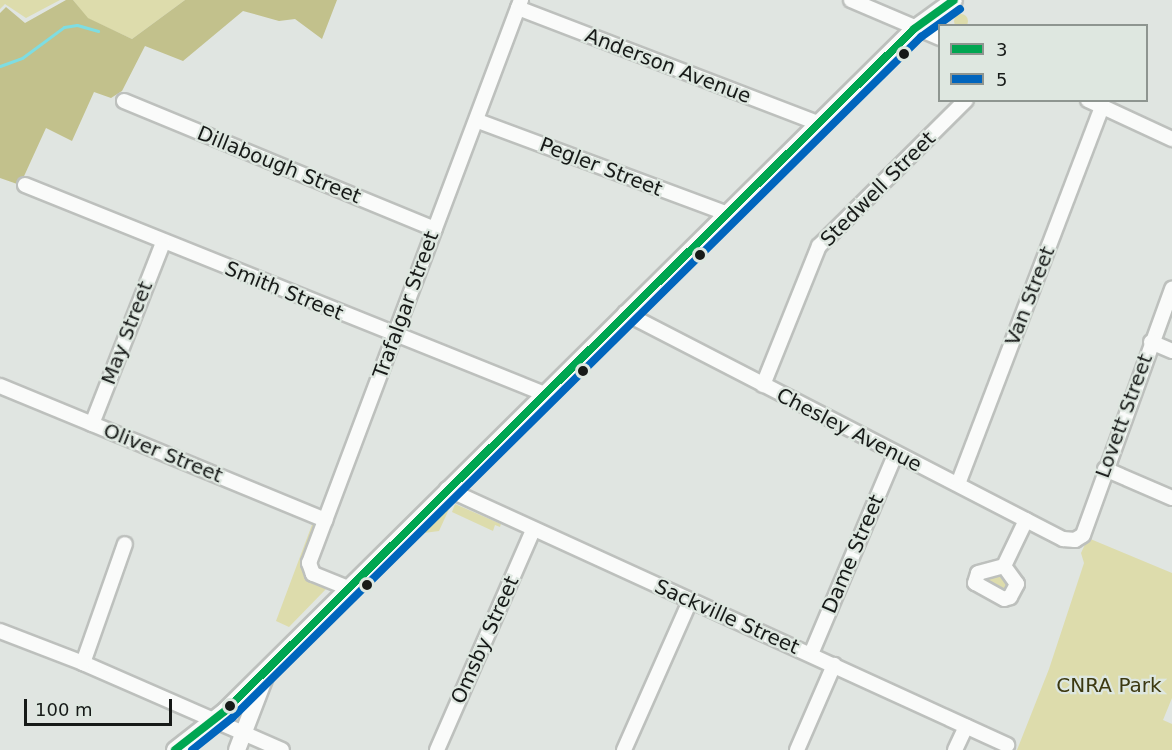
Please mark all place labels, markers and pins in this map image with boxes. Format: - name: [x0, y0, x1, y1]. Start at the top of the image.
- unlabelled marker: [898, 48, 910, 60]
- unlabelled marker: [694, 249, 706, 261]
- unlabelled marker: [577, 365, 589, 377]
- unlabelled marker: [361, 579, 373, 591]
- unlabelled marker: [224, 700, 236, 712]

